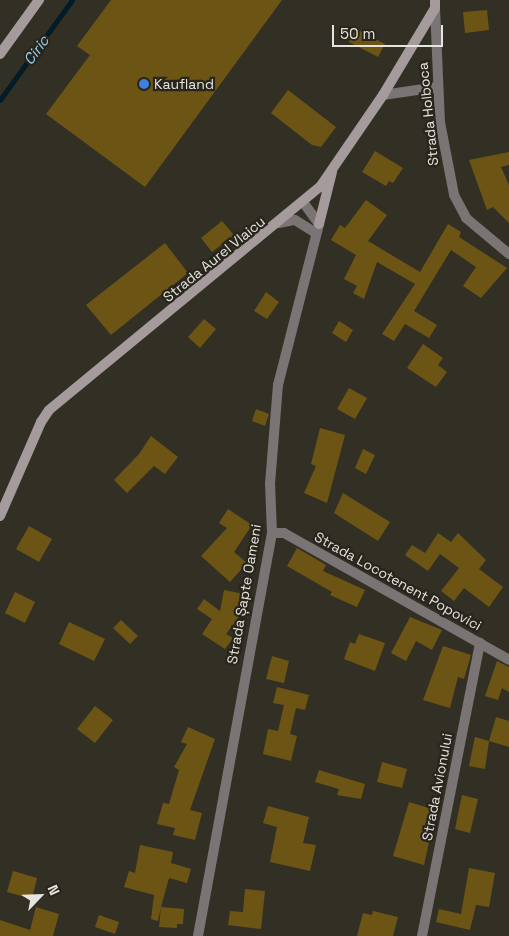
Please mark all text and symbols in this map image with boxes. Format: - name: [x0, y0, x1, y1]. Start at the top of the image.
- scale bar: [334, 15, 445, 47]
- text: 50 m: [340, 24, 375, 43]
- water label: Ciric: [19, 32, 53, 68]
- street label: Strada Holboca: [414, 61, 442, 167]
- place label: Kaufland: [154, 76, 214, 92]
- marker: Kaufland: [138, 78, 150, 90]
- street label: Strada Aurel Vlaicu: [159, 213, 269, 305]
- street label: Strada Șapte Oameni: [223, 523, 265, 665]
- street label: Strada Locotenent Popovici: [312, 528, 484, 634]
- street label: Strada Avionului: [418, 732, 456, 842]
- north arrow: [15, 871, 65, 921]
- text: N: [44, 882, 64, 898]

